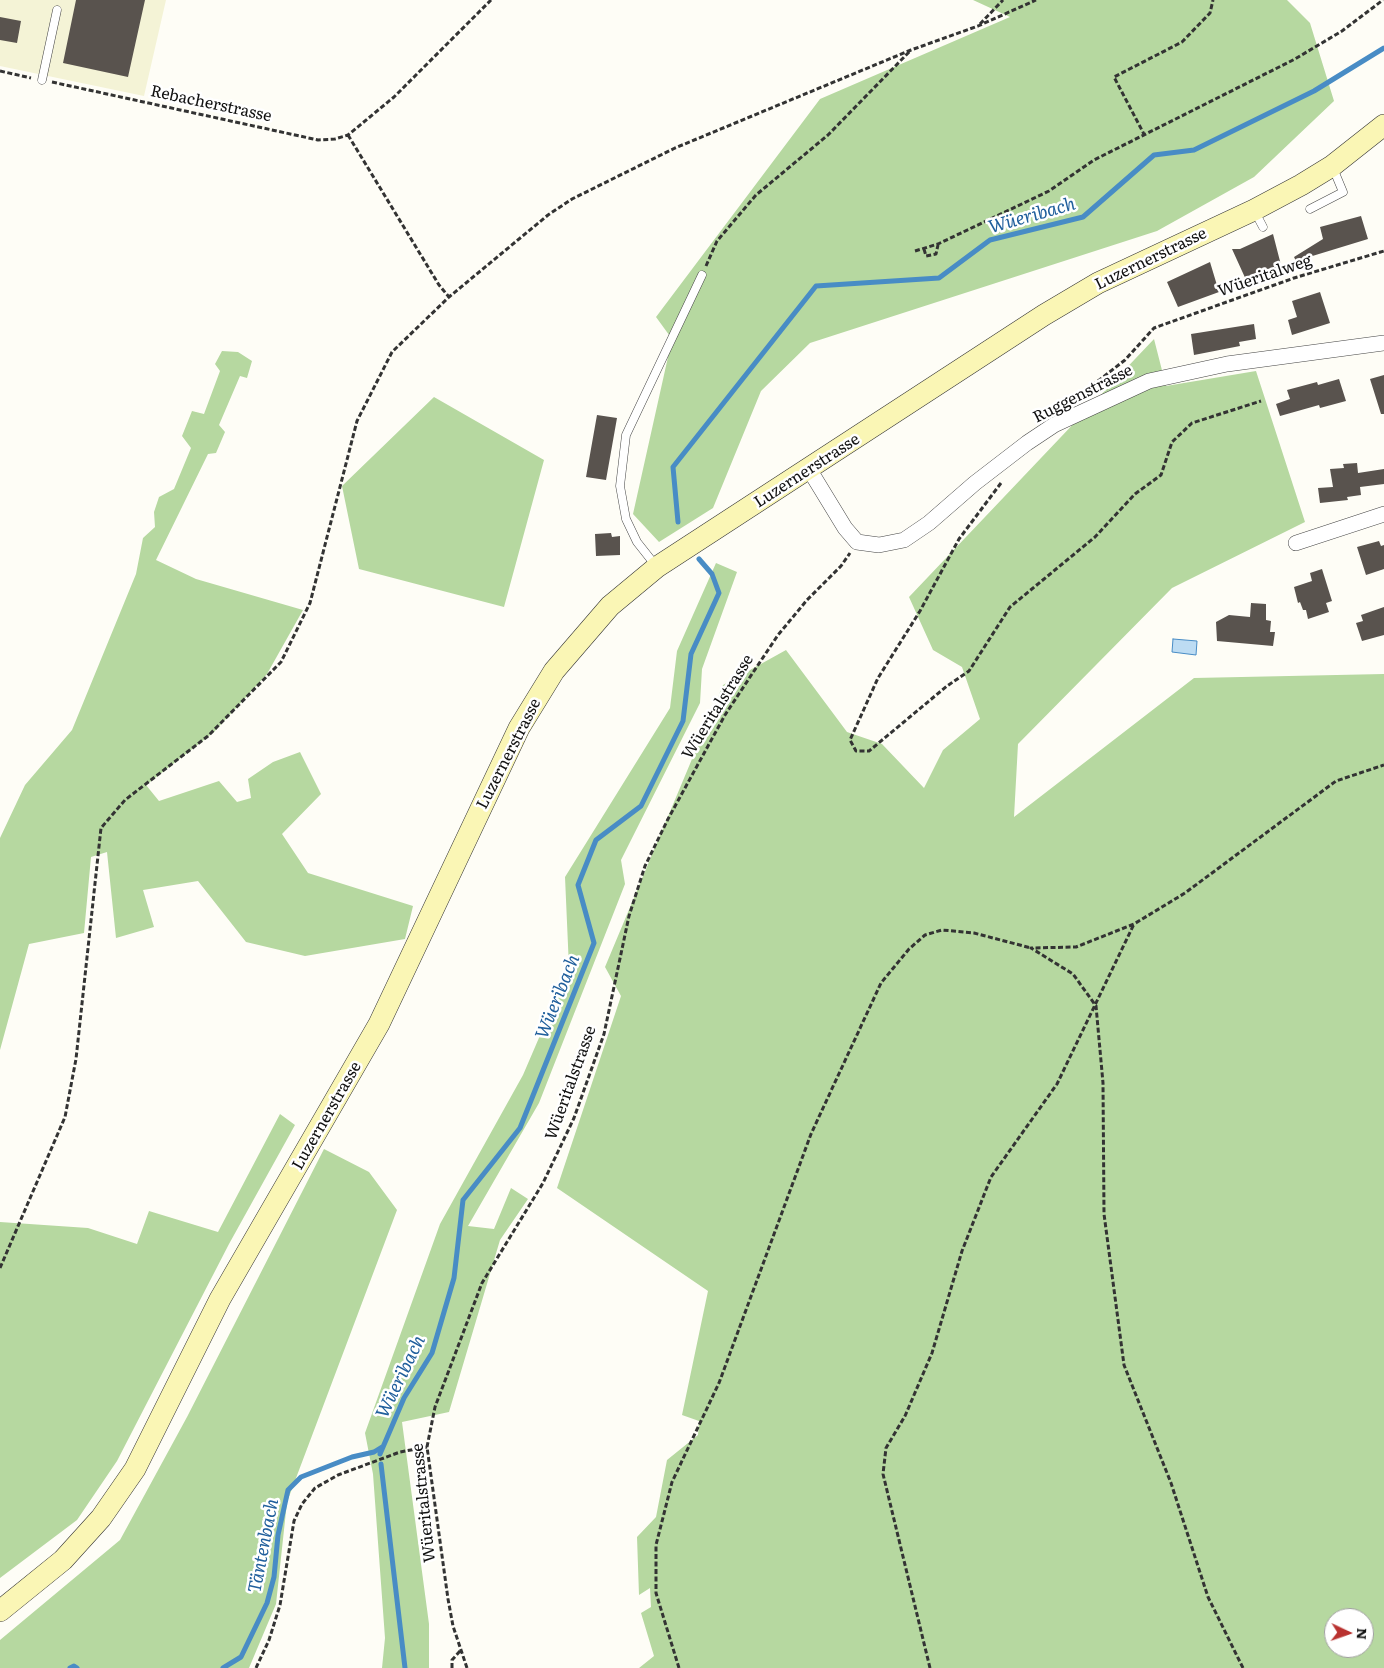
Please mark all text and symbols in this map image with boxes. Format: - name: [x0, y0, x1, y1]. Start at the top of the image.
- street label: Rebacherstrasse: [149, 82, 273, 126]
- water label: Wüeribach: [986, 193, 1078, 239]
- street label: Luzernerstrasse: [1092, 224, 1210, 294]
- street label: Wüeritalweg: [1215, 251, 1315, 301]
- street label: Ruggenstrasse: [1030, 361, 1136, 427]
- street label: Luzernerstrasse: [751, 430, 863, 512]
- street label: Wüeritalstrasse: [678, 651, 758, 763]
- street label: Luzernerstrasse: [473, 695, 545, 813]
- water label: Wüeribach: [531, 952, 585, 1042]
- street label: Wüeritalstrasse: [541, 1023, 601, 1143]
- street label: Luzernerstrasse: [288, 1058, 366, 1174]
- water label: Wüeribach: [372, 1332, 430, 1422]
- street label: Wüeritalstrasse: [408, 1442, 440, 1564]
- water label: Täntenbach: [244, 1497, 284, 1595]
- north arrow: [1324, 1608, 1374, 1658]
- text: N: [1353, 1627, 1373, 1640]

